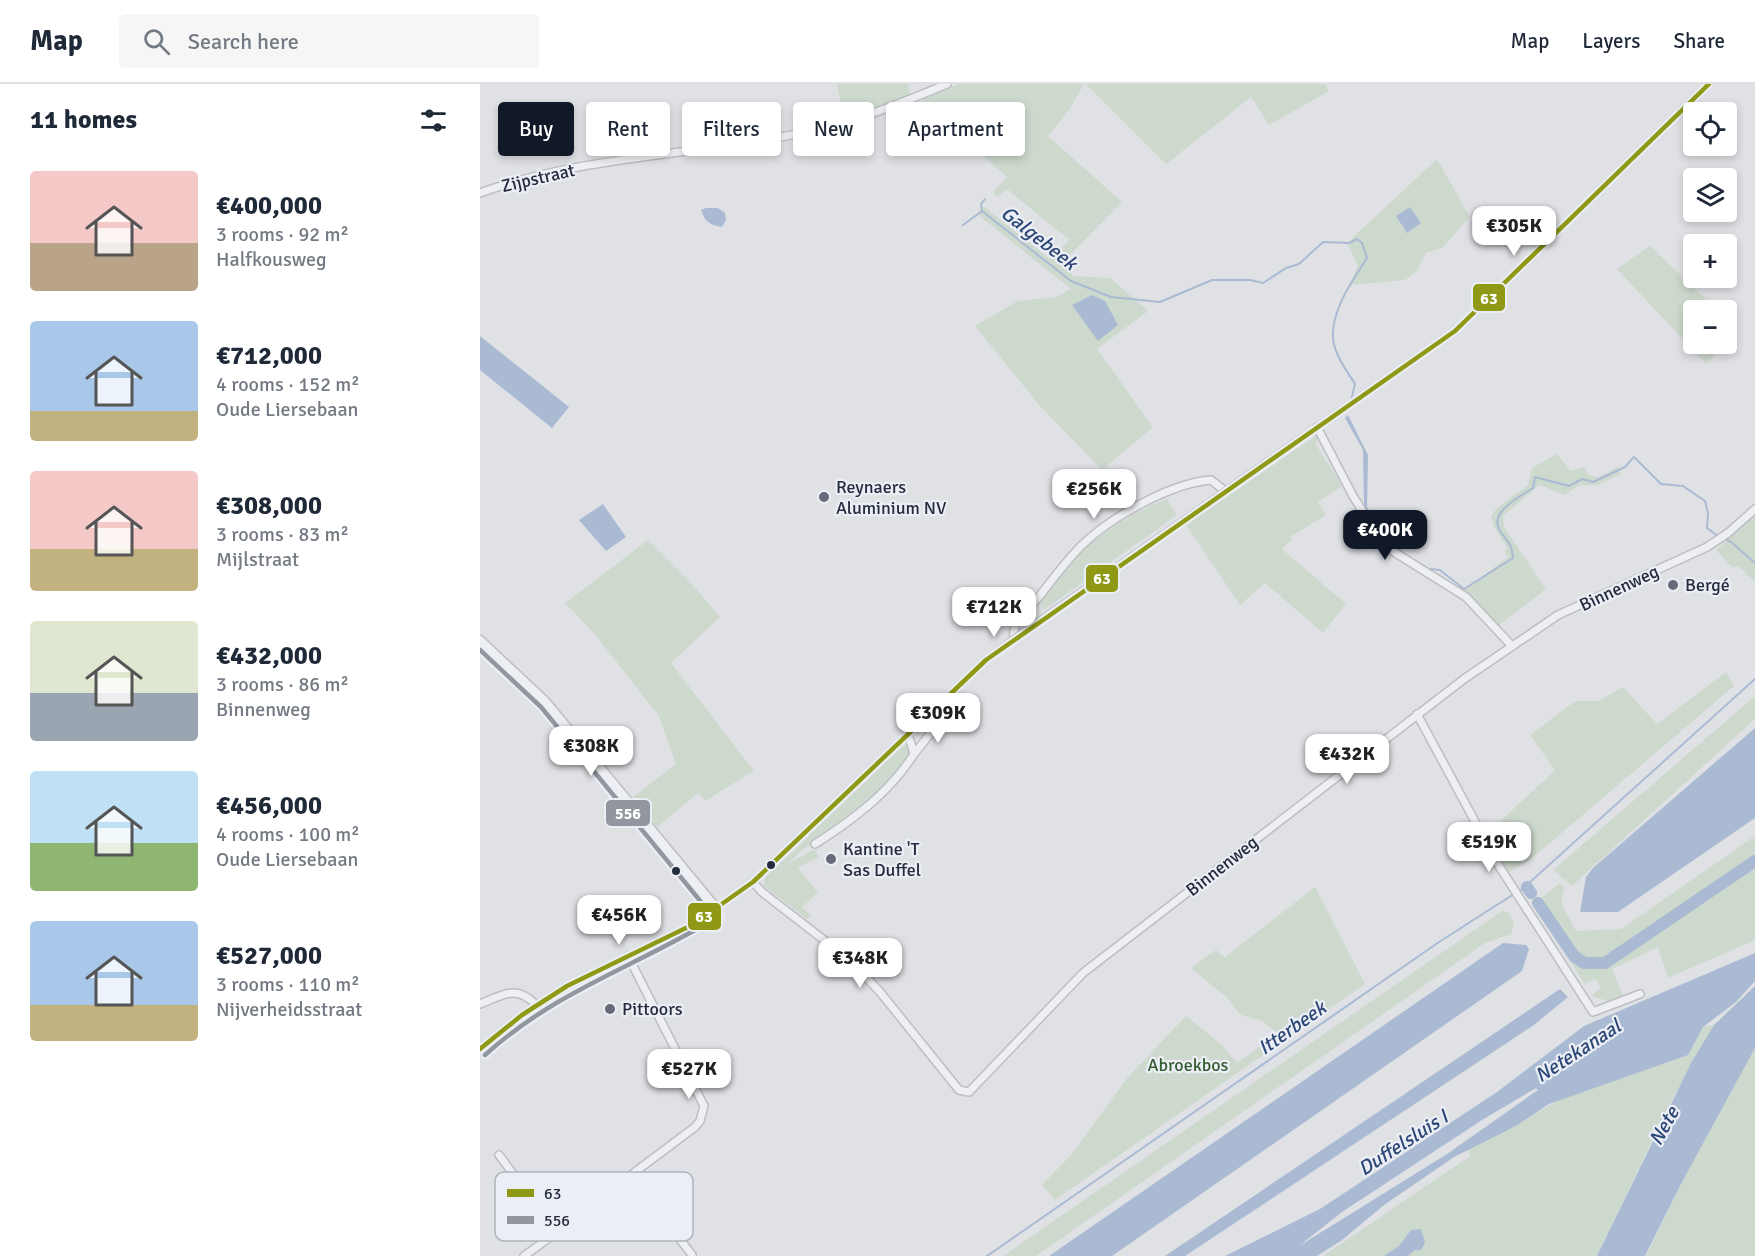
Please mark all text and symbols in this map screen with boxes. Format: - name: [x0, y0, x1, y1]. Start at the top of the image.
- search box: [119, 14, 539, 68]
- text: Map: [30, 24, 83, 58]
- icon: search: [140, 25, 173, 58]
- text: Search here: [188, 28, 299, 55]
- text: Map: [1511, 28, 1549, 54]
- text: Layers: [1582, 28, 1640, 54]
- text: Share: [1673, 28, 1725, 54]
- chip: Buy: [498, 102, 574, 156]
- chip: Rent: [586, 102, 670, 156]
- chip: Filters: [682, 102, 781, 156]
- chip: New: [793, 102, 874, 156]
- chip: Apartment: [886, 102, 1025, 156]
- map controls: [1683, 102, 1737, 354]
- button: locate: [1683, 102, 1737, 156]
- text: 11 homes: [30, 104, 137, 136]
- icon: filters: [417, 104, 450, 137]
- street label: Zijpstraat: [499, 159, 577, 197]
- button: layers: [1683, 168, 1737, 222]
- text: €400,000: [216, 190, 322, 222]
- icon: home: [78, 195, 150, 267]
- water label: Galgebeek: [996, 200, 1084, 277]
- pin: €305K: [1472, 206, 1556, 257]
- text: €305K: [1486, 213, 1542, 238]
- text: 3 rooms · 92 m²: [216, 222, 349, 247]
- button: +: [1683, 234, 1737, 288]
- text: Halfkousweg: [216, 247, 327, 272]
- line badge: 63: [1472, 283, 1506, 312]
- text: 63: [1480, 289, 1498, 309]
- button: −: [1683, 300, 1737, 354]
- text: €712,000: [216, 340, 322, 372]
- icon: home: [78, 345, 150, 417]
- text: 4 rooms · 152 m²: [216, 372, 360, 397]
- text: Oude Liersebaan: [216, 397, 358, 422]
- pin: €256K: [1052, 469, 1136, 520]
- place label: Reynaers Aluminium NV: [836, 476, 947, 519]
- text: €256K: [1066, 476, 1122, 501]
- text: €308,000: [216, 490, 322, 522]
- marker: Reynaers Aluminium NV: [817, 490, 831, 504]
- icon: home: [78, 495, 150, 567]
- pin: €400K: [1343, 510, 1427, 561]
- text: €400K: [1357, 517, 1413, 542]
- text: 3 rooms · 83 m²: [216, 522, 349, 547]
- text: Mijlstraat: [216, 547, 299, 572]
- street label: Binnenweg: [1576, 560, 1662, 616]
- line badge: 63: [1085, 564, 1119, 593]
- text: 63: [1093, 569, 1111, 589]
- place label: Bergé: [1685, 574, 1730, 596]
- marker: Bergé: [1666, 578, 1680, 592]
- pin: €712K: [952, 587, 1036, 638]
- text: €712K: [966, 594, 1022, 619]
- text: €432,000: [216, 640, 322, 672]
- icon: home: [78, 645, 150, 717]
- text: 3 rooms · 86 m²: [216, 672, 349, 697]
- pin: €309K: [896, 693, 980, 744]
- text: Binnenweg: [216, 697, 311, 722]
- text: €309K: [910, 700, 966, 725]
- pin: €308K: [549, 726, 633, 777]
- text: €308K: [563, 733, 619, 758]
- pin: €432K: [1305, 734, 1389, 785]
- text: €432K: [1319, 741, 1375, 766]
- text: €456,000: [216, 790, 322, 822]
- icon: home: [78, 795, 150, 867]
- line badge: 556: [605, 799, 651, 827]
- text: 556: [615, 804, 641, 824]
- text: 4 rooms · 100 m²: [216, 822, 360, 847]
- pin: €519K: [1447, 822, 1531, 873]
- text: €519K: [1461, 829, 1517, 854]
- street label: Binnenweg: [1182, 831, 1262, 901]
- place label: Kantine 'T Sas Duffel: [843, 838, 921, 881]
- text: Oude Liersebaan: [216, 847, 358, 872]
- marker: Kantine 'T Sas Duffel: [824, 852, 838, 866]
- unlabelled marker: [765, 859, 777, 871]
- unlabelled marker: [670, 865, 682, 877]
- pin: €456K: [577, 895, 661, 946]
- text: €456K: [591, 902, 647, 927]
- line badge: 63: [687, 902, 722, 931]
- text: 63: [695, 907, 713, 927]
- pin: €348K: [818, 938, 902, 989]
- text: €527,000: [216, 940, 322, 972]
- icon: home: [78, 945, 150, 1017]
- text: €348K: [832, 945, 888, 970]
- text: 3 rooms · 110 m²: [216, 972, 360, 997]
- water label: Itterbeek: [1253, 994, 1333, 1061]
- text: Nijverheidsstraat: [216, 997, 362, 1022]
- place label: Pittoors: [622, 998, 683, 1020]
- marker: Pittoors: [603, 1002, 617, 1016]
- water label: Netekanaal: [1530, 1013, 1628, 1088]
- pin: €527K: [647, 1049, 731, 1100]
- park label: Abroekbos: [1148, 1054, 1229, 1076]
- text: €527K: [661, 1056, 717, 1081]
- water label: Nete: [1643, 1101, 1685, 1150]
- water label: Duffelsluis I: [1353, 1104, 1454, 1181]
- legend: [495, 1172, 693, 1241]
- text: 63: [544, 1184, 561, 1204]
- text: 556: [544, 1211, 570, 1231]

